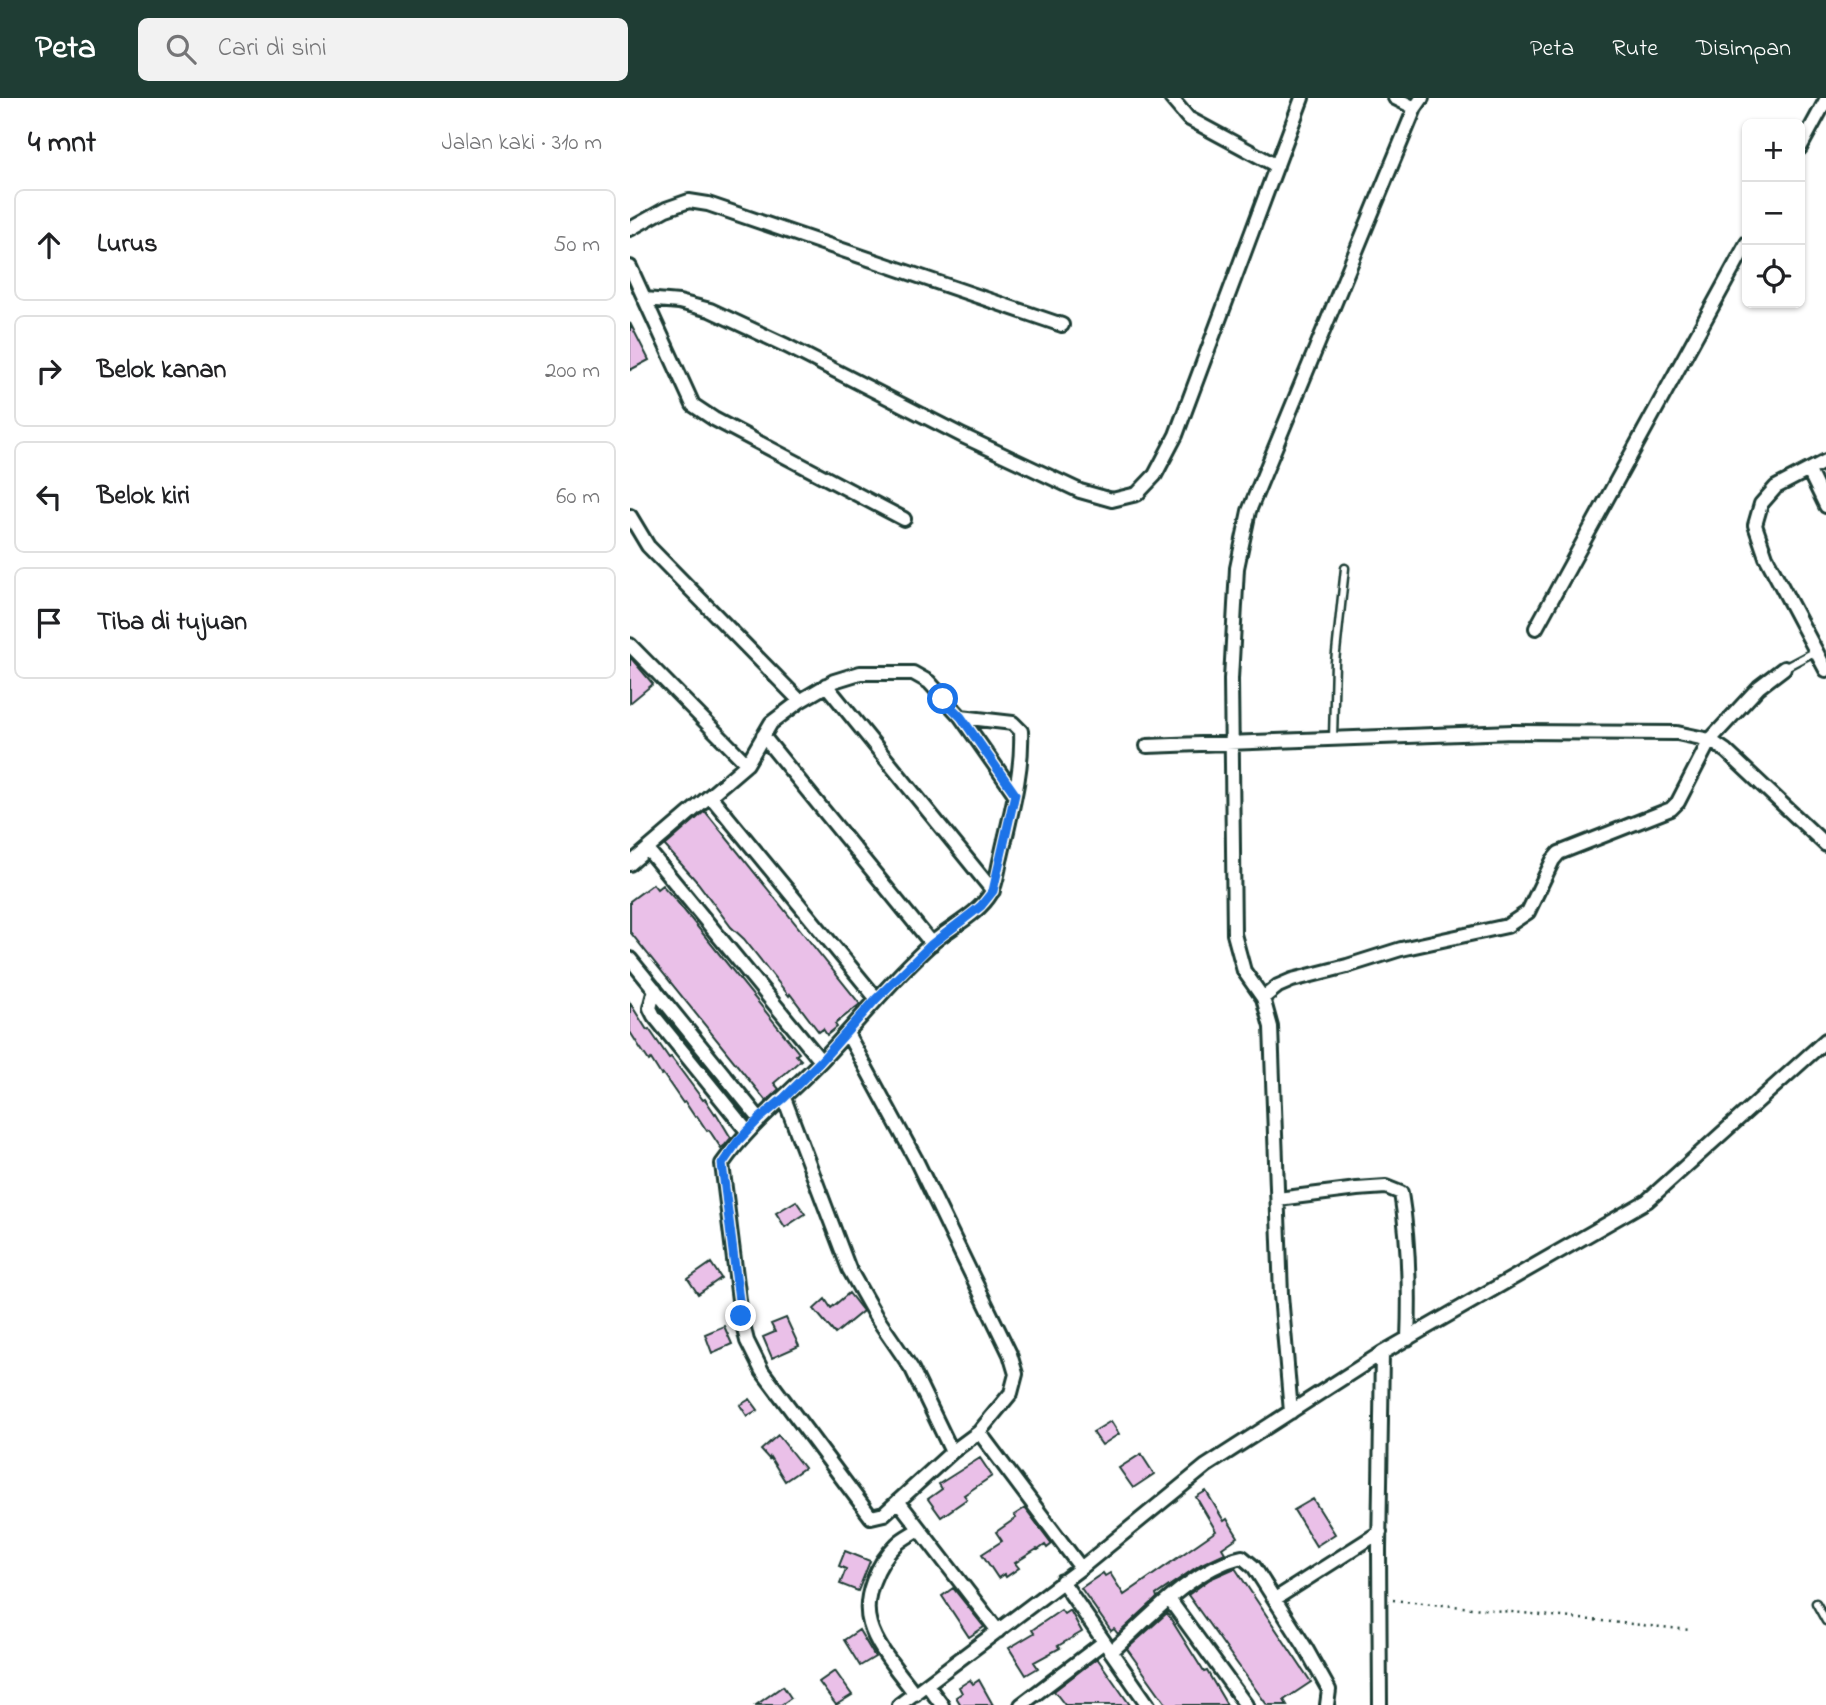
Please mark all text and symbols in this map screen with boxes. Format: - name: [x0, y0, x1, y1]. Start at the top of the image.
- search box: [138, 18, 628, 81]
- text: Peta: [35, 25, 96, 73]
- icon: search: [162, 30, 200, 68]
- text: Cari di sini: [218, 30, 327, 68]
- text: Peta: [1530, 32, 1574, 67]
- text: Rute: [1612, 32, 1658, 67]
- text: Disimpan: [1696, 32, 1791, 67]
- map controls: [1742, 119, 1805, 308]
- button: +: [1742, 119, 1805, 182]
- text: 4 mnt: [28, 122, 96, 166]
- text: Jalan kaki · 310 m: [442, 127, 602, 160]
- button: −: [1742, 182, 1805, 245]
- icon: ahead: [30, 226, 68, 264]
- text: Lurus: [97, 226, 158, 264]
- text: 50 m: [553, 229, 600, 262]
- button: locate: [1742, 245, 1805, 308]
- icon: right: [30, 352, 68, 390]
- text: Belok kanan: [97, 352, 226, 390]
- text: 200 m: [545, 355, 600, 388]
- icon: left: [30, 478, 68, 516]
- text: Belok kiri: [97, 478, 190, 516]
- text: 60 m: [556, 481, 600, 514]
- icon: arrive: [30, 604, 68, 642]
- text: Tiba di tujuan: [97, 604, 247, 642]
- route start: [927, 683, 958, 714]
- route end: [725, 1300, 756, 1331]

